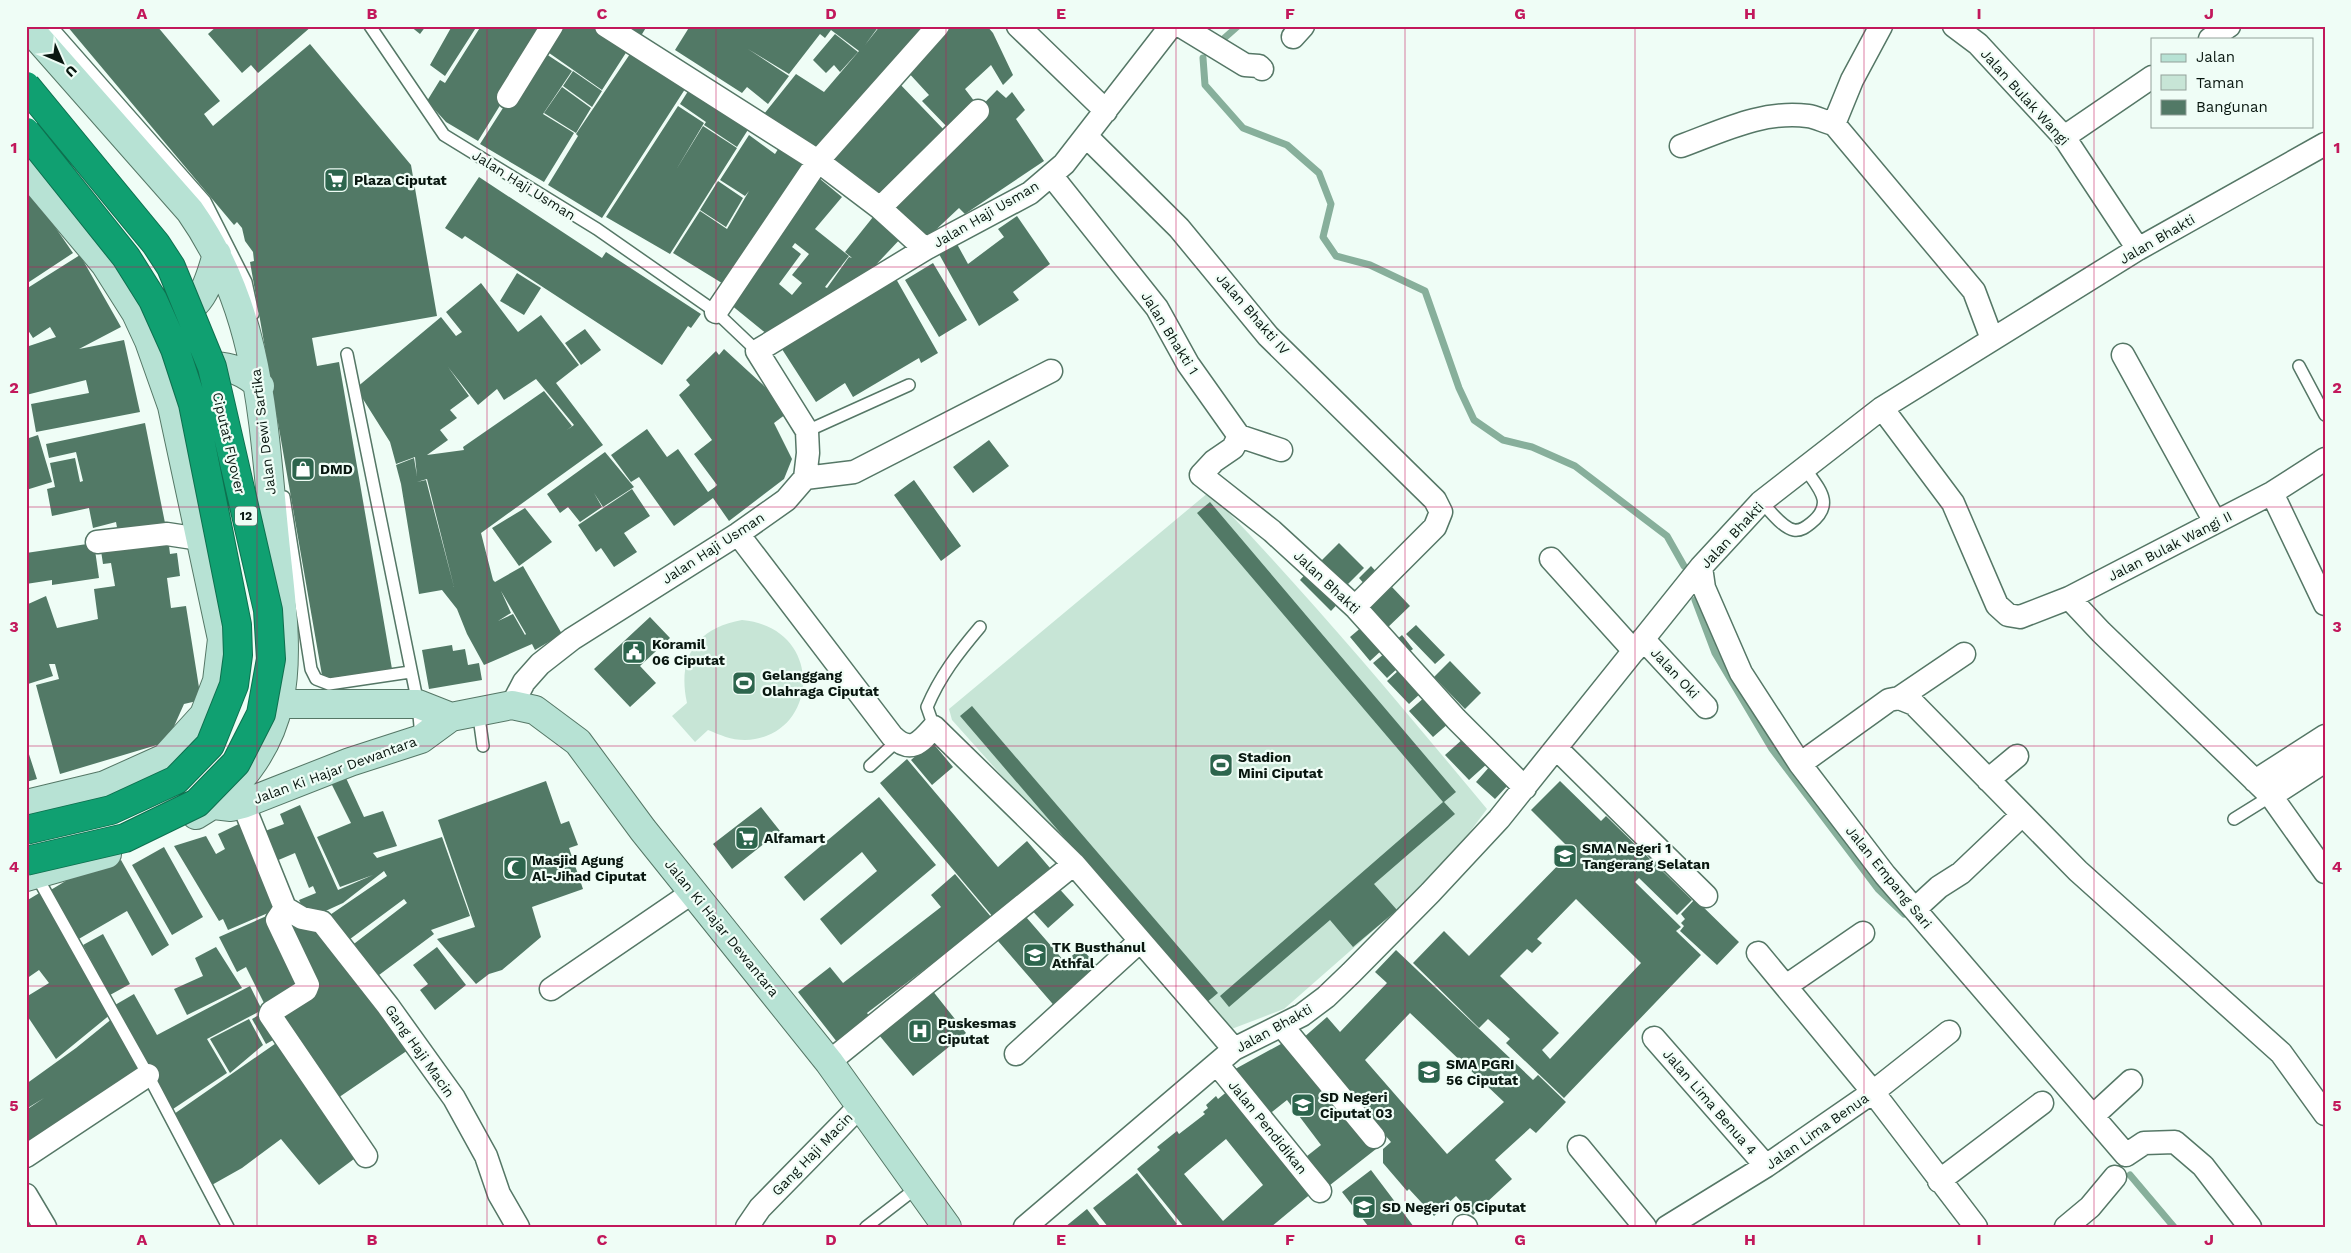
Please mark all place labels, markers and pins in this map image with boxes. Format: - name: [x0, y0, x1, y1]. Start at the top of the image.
- supermarket icon: Plaza Ciputat: [323, 167, 349, 193]
- place label: Plaza Ciputat: [354, 172, 447, 188]
- shop icon: DMD: [290, 456, 316, 482]
- place label: DMD: [320, 461, 353, 477]
- place label: Koramil 06 Ciputat: [652, 636, 725, 668]
- public building icon: Koramil 06 Ciputat: [621, 639, 647, 665]
- place label: Gelanggang Olahraga Ciputat: [762, 667, 879, 699]
- sports icon: Gelanggang Olahraga Ciputat: [731, 670, 757, 696]
- place label: Stadion Mini Ciputat: [1238, 749, 1323, 781]
- sports icon: Stadion Mini Ciputat: [1208, 752, 1234, 778]
- supermarket icon: Alfamart: [734, 825, 760, 851]
- place label: Alfamart: [764, 830, 825, 846]
- place label: SMA Negeri 1 Tangerang Selatan: [1582, 840, 1710, 872]
- school or university icon: SMA Negeri 1 Tangerang Selatan: [1552, 843, 1578, 869]
- place label: Masjid Agung Al-Jihad Ciputat: [532, 852, 646, 884]
- mosque icon: Masjid Agung Al-Jihad Ciputat: [502, 855, 528, 881]
- place label: TK Busthanul Athfal: [1052, 939, 1146, 971]
- school or university icon: TK Busthanul Athfal: [1022, 942, 1048, 968]
- place label: Puskesmas Ciputat: [938, 1015, 1017, 1047]
- hospital icon: Puskesmas Ciputat: [907, 1018, 933, 1044]
- place label: SMA PGRI 56 Ciputat: [1446, 1056, 1518, 1088]
- school or university icon: SMA PGRI 56 Ciputat: [1416, 1059, 1442, 1085]
- place label: SD Negeri Ciputat 03: [1320, 1089, 1392, 1121]
- school or university icon: SD Negeri Ciputat 03: [1290, 1092, 1316, 1118]
- school or university icon: SD Negeri 05 Ciputat: [1351, 1194, 1377, 1220]
- place label: SD Negeri 05 Ciputat: [1382, 1199, 1526, 1215]

